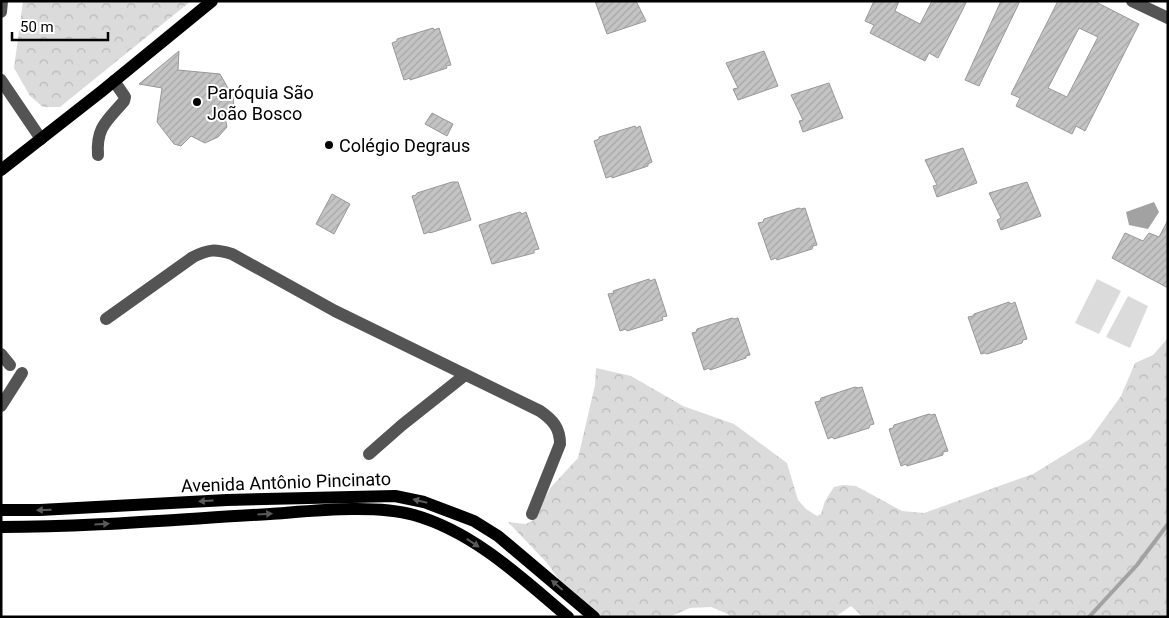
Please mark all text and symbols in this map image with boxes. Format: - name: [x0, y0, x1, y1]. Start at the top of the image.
- scale bar: [12, 10, 109, 42]
- text: 50 m: [20, 18, 54, 36]
- place label: Paróquia São João Bosco: [207, 82, 314, 124]
- marker: Paróquia São João Bosco: [191, 96, 203, 108]
- place label: Colégio Degraus: [339, 135, 470, 156]
- marker: Colégio Degraus: [323, 139, 335, 151]
- street label: Avenida Antônio Pincinato: [181, 468, 391, 496]
- one-way arrow: [413, 497, 428, 505]
- one-way arrow: [198, 498, 214, 506]
- one-way arrow: [35, 506, 51, 514]
- one-way arrow: [257, 510, 273, 518]
- one-way arrow: [95, 520, 111, 528]
- one-way arrow: [466, 538, 479, 548]
- one-way arrow: [551, 580, 563, 591]

